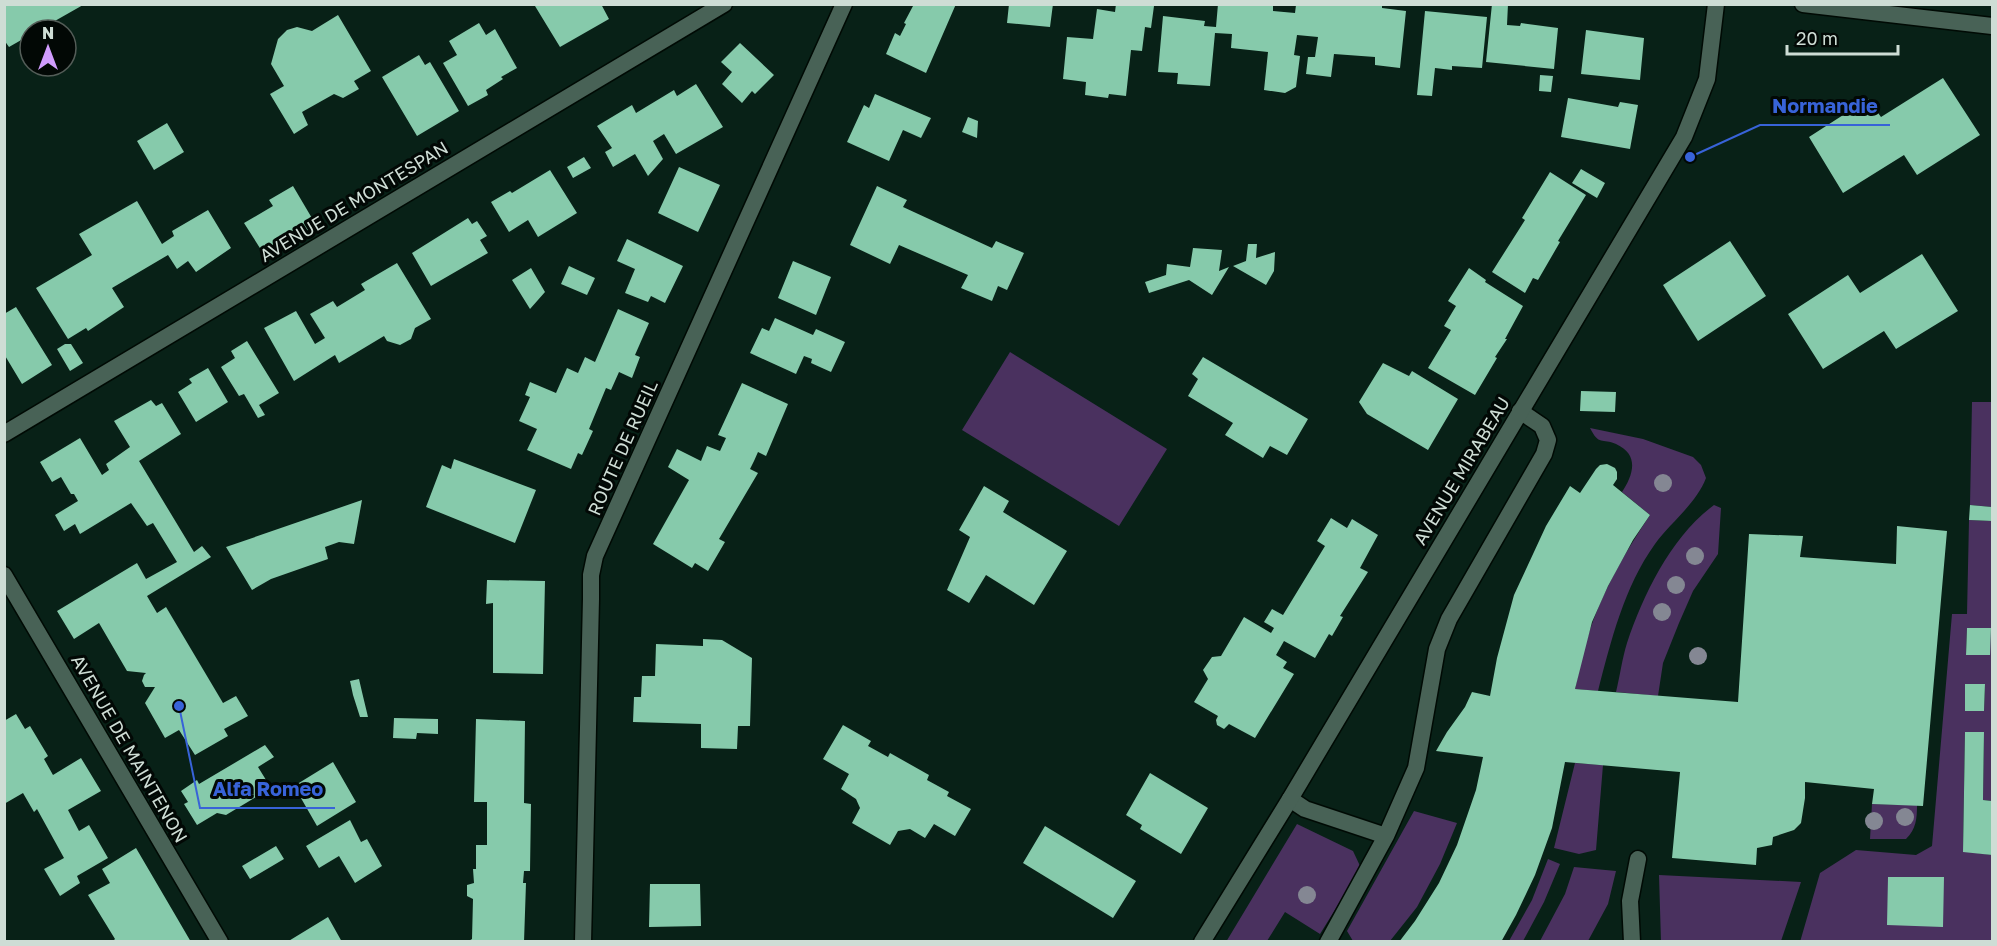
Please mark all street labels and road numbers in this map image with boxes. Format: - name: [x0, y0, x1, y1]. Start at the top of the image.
- street label: AVENUE DE MONTESPAN: [255, 136, 452, 266]
- street label: ROUTE DE RUEIL: [582, 377, 662, 519]
- street label: AVENUE MIRABEAU: [1408, 392, 1514, 549]
- street label: AVENUE DE MAINTENON: [67, 651, 193, 846]

